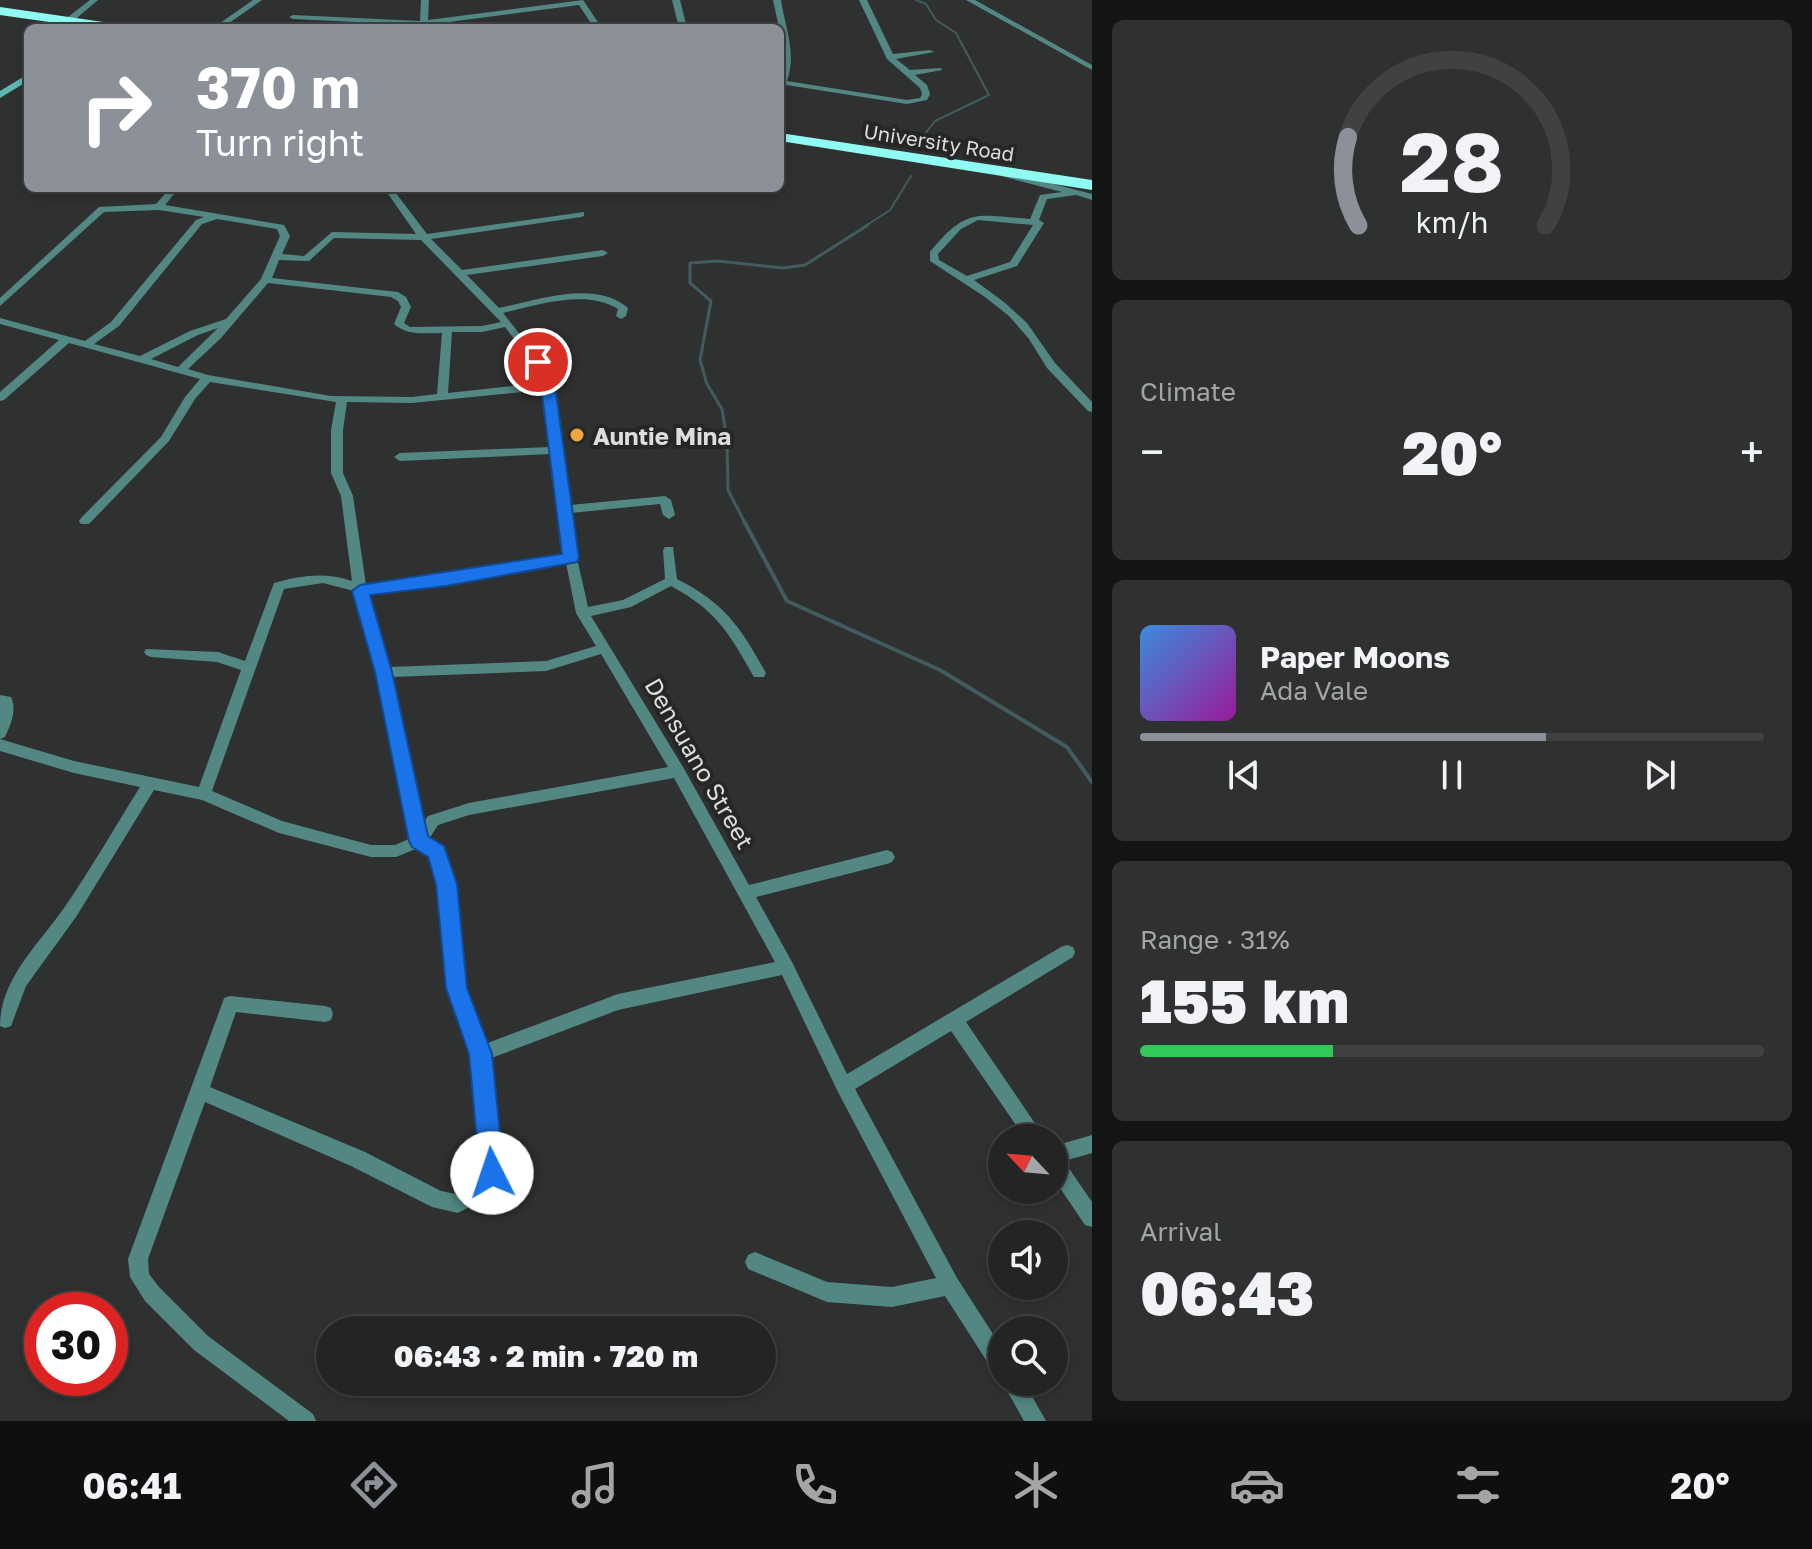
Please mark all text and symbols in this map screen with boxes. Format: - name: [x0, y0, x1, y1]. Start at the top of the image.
- text: 370 m: [196, 53, 360, 120]
- icon: right: [64, 56, 168, 160]
- text: 28: [1400, 110, 1504, 210]
- street label: University Road: [862, 118, 1016, 166]
- text: Turn right: [196, 121, 364, 164]
- text: km/h: [1416, 205, 1488, 239]
- pin: [504, 328, 572, 396]
- icon: arrive: [516, 340, 560, 384]
- text: Climate: [1140, 376, 1236, 407]
- text: 20°: [1402, 416, 1502, 488]
- place label: Auntie Mina: [593, 421, 731, 450]
- text: −: [1140, 425, 1164, 478]
- text: +: [1740, 425, 1764, 478]
- marker: Auntie Mina: [568, 426, 586, 444]
- text: Paper Moons: [1260, 639, 1450, 675]
- street label: Densuano Street: [639, 672, 761, 854]
- text: Ada Vale: [1260, 675, 1368, 706]
- icon: previous: [1222, 753, 1266, 797]
- icon: pause: [1430, 753, 1474, 797]
- icon: next: [1638, 753, 1682, 797]
- text: Range · 31%: [1140, 924, 1290, 955]
- text: 155 km: [1140, 964, 1349, 1036]
- north arrow: [988, 1124, 1068, 1204]
- map controls: [988, 1124, 1068, 1396]
- position arrow: [450, 1131, 534, 1215]
- text: Arrival: [1140, 1216, 1221, 1247]
- button: sound: [988, 1220, 1068, 1300]
- text: 06:43: [1140, 1256, 1314, 1328]
- speed limit sign: 30: [24, 1292, 128, 1396]
- button: search: [988, 1316, 1068, 1396]
- text: 06:43 · 2 min · 720 m: [394, 1338, 698, 1374]
- icon: directions: [346, 1457, 402, 1513]
- icon: music: [567, 1457, 623, 1513]
- icon: phone: [787, 1457, 843, 1513]
- icon: climate: [1008, 1457, 1064, 1513]
- icon: car: [1229, 1457, 1285, 1513]
- icon: filters: [1450, 1457, 1506, 1513]
- text: 06:41: [82, 1464, 181, 1507]
- text: 20°: [1670, 1464, 1730, 1507]

